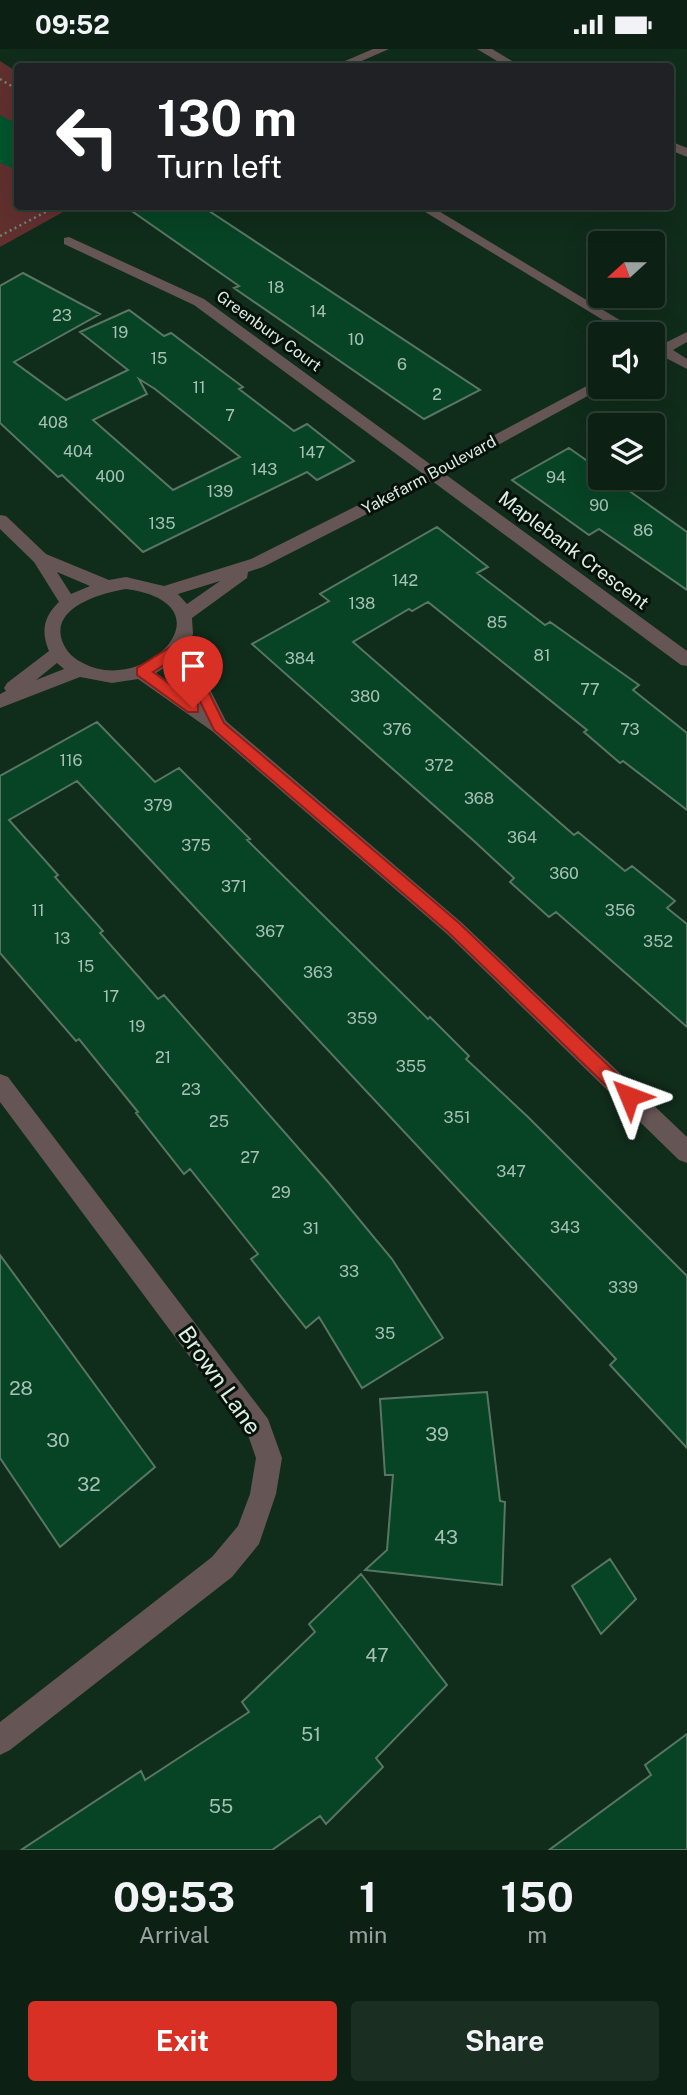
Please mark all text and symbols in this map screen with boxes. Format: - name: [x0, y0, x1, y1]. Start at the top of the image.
- text: 09:52: [35, 9, 110, 40]
- text: 130 m: [157, 89, 297, 147]
- icon: left: [42, 91, 133, 182]
- text: Turn left: [157, 148, 282, 185]
- north arrow: [588, 231, 665, 308]
- map controls: [588, 231, 665, 490]
- house number: 18: [268, 278, 284, 297]
- street label: Greenbury Court: [213, 287, 325, 375]
- house number: 14: [310, 302, 326, 321]
- house number: 23: [52, 306, 72, 325]
- button: sound: [588, 322, 665, 399]
- house number: 19: [112, 323, 128, 342]
- house number: 10: [348, 330, 364, 349]
- house number: 15: [151, 349, 167, 368]
- house number: 6: [397, 355, 407, 374]
- house number: 11: [192, 378, 206, 397]
- house number: 2: [432, 385, 442, 404]
- house number: 7: [225, 406, 235, 425]
- house number: 408: [38, 413, 68, 432]
- button: layers: [588, 413, 665, 490]
- street label: Yakefarm Boulevard: [359, 432, 499, 518]
- house number: 404: [63, 442, 93, 461]
- house number: 147: [299, 443, 325, 462]
- house number: 143: [251, 460, 277, 479]
- house number: 400: [95, 467, 125, 486]
- house number: 94: [546, 468, 566, 487]
- house number: 139: [207, 482, 233, 501]
- street label: Maplebank Crescent: [495, 486, 653, 614]
- house number: 90: [589, 496, 609, 515]
- house number: 135: [149, 514, 175, 533]
- house number: 86: [633, 521, 653, 540]
- house number: 142: [392, 571, 418, 590]
- house number: 138: [349, 594, 375, 613]
- house number: 85: [487, 613, 507, 632]
- pin: [163, 636, 223, 708]
- house number: 81: [534, 646, 550, 665]
- icon: arrive: [174, 647, 212, 685]
- house number: 384: [285, 649, 315, 668]
- house number: 77: [580, 680, 600, 699]
- house number: 380: [350, 687, 380, 706]
- house number: 376: [382, 720, 412, 739]
- house number: 73: [620, 720, 640, 739]
- house number: 116: [60, 751, 83, 770]
- house number: 372: [424, 756, 454, 775]
- house number: 368: [464, 789, 494, 808]
- house number: 379: [143, 796, 173, 815]
- house number: 364: [507, 828, 537, 847]
- house number: 375: [181, 836, 211, 855]
- house number: 360: [549, 864, 579, 883]
- house number: 371: [221, 877, 247, 896]
- house number: 11: [31, 901, 45, 920]
- house number: 356: [605, 901, 635, 920]
- house number: 367: [255, 922, 285, 941]
- house number: 13: [54, 929, 70, 948]
- house number: 352: [643, 932, 673, 951]
- house number: 15: [78, 957, 94, 976]
- house number: 363: [303, 963, 333, 982]
- house number: 17: [103, 987, 119, 1006]
- house number: 359: [347, 1009, 377, 1028]
- house number: 19: [129, 1017, 145, 1036]
- house number: 21: [155, 1048, 171, 1067]
- house number: 355: [396, 1057, 426, 1076]
- position arrow: [592, 1059, 666, 1133]
- house number: 23: [181, 1080, 201, 1099]
- house number: 351: [444, 1108, 470, 1127]
- house number: 25: [209, 1112, 229, 1131]
- house number: 27: [240, 1148, 260, 1167]
- house number: 347: [496, 1162, 526, 1181]
- house number: 29: [271, 1183, 291, 1202]
- house number: 343: [550, 1218, 580, 1237]
- house number: 31: [303, 1219, 319, 1238]
- house number: 33: [339, 1262, 359, 1281]
- house number: 339: [608, 1278, 638, 1297]
- street label: Brown Lane: [173, 1321, 267, 1439]
- house number: 35: [375, 1324, 395, 1343]
- house number: 28: [9, 1377, 33, 1399]
- house number: 39: [425, 1423, 449, 1445]
- house number: 30: [46, 1429, 70, 1451]
- house number: 32: [77, 1473, 101, 1495]
- house number: 43: [434, 1526, 458, 1548]
- house number: 47: [365, 1644, 389, 1666]
- house number: 51: [301, 1723, 321, 1745]
- house number: 55: [209, 1795, 233, 1817]
- text: 09:53: [113, 1872, 235, 1921]
- text: 1: [359, 1872, 377, 1921]
- text: 150: [500, 1872, 574, 1921]
- text: Arrival: [139, 1921, 210, 1948]
- text: min: [348, 1921, 387, 1948]
- text: m: [527, 1921, 547, 1948]
- button: Exit: [28, 2001, 337, 2081]
- button: Share: [351, 2001, 659, 2081]

